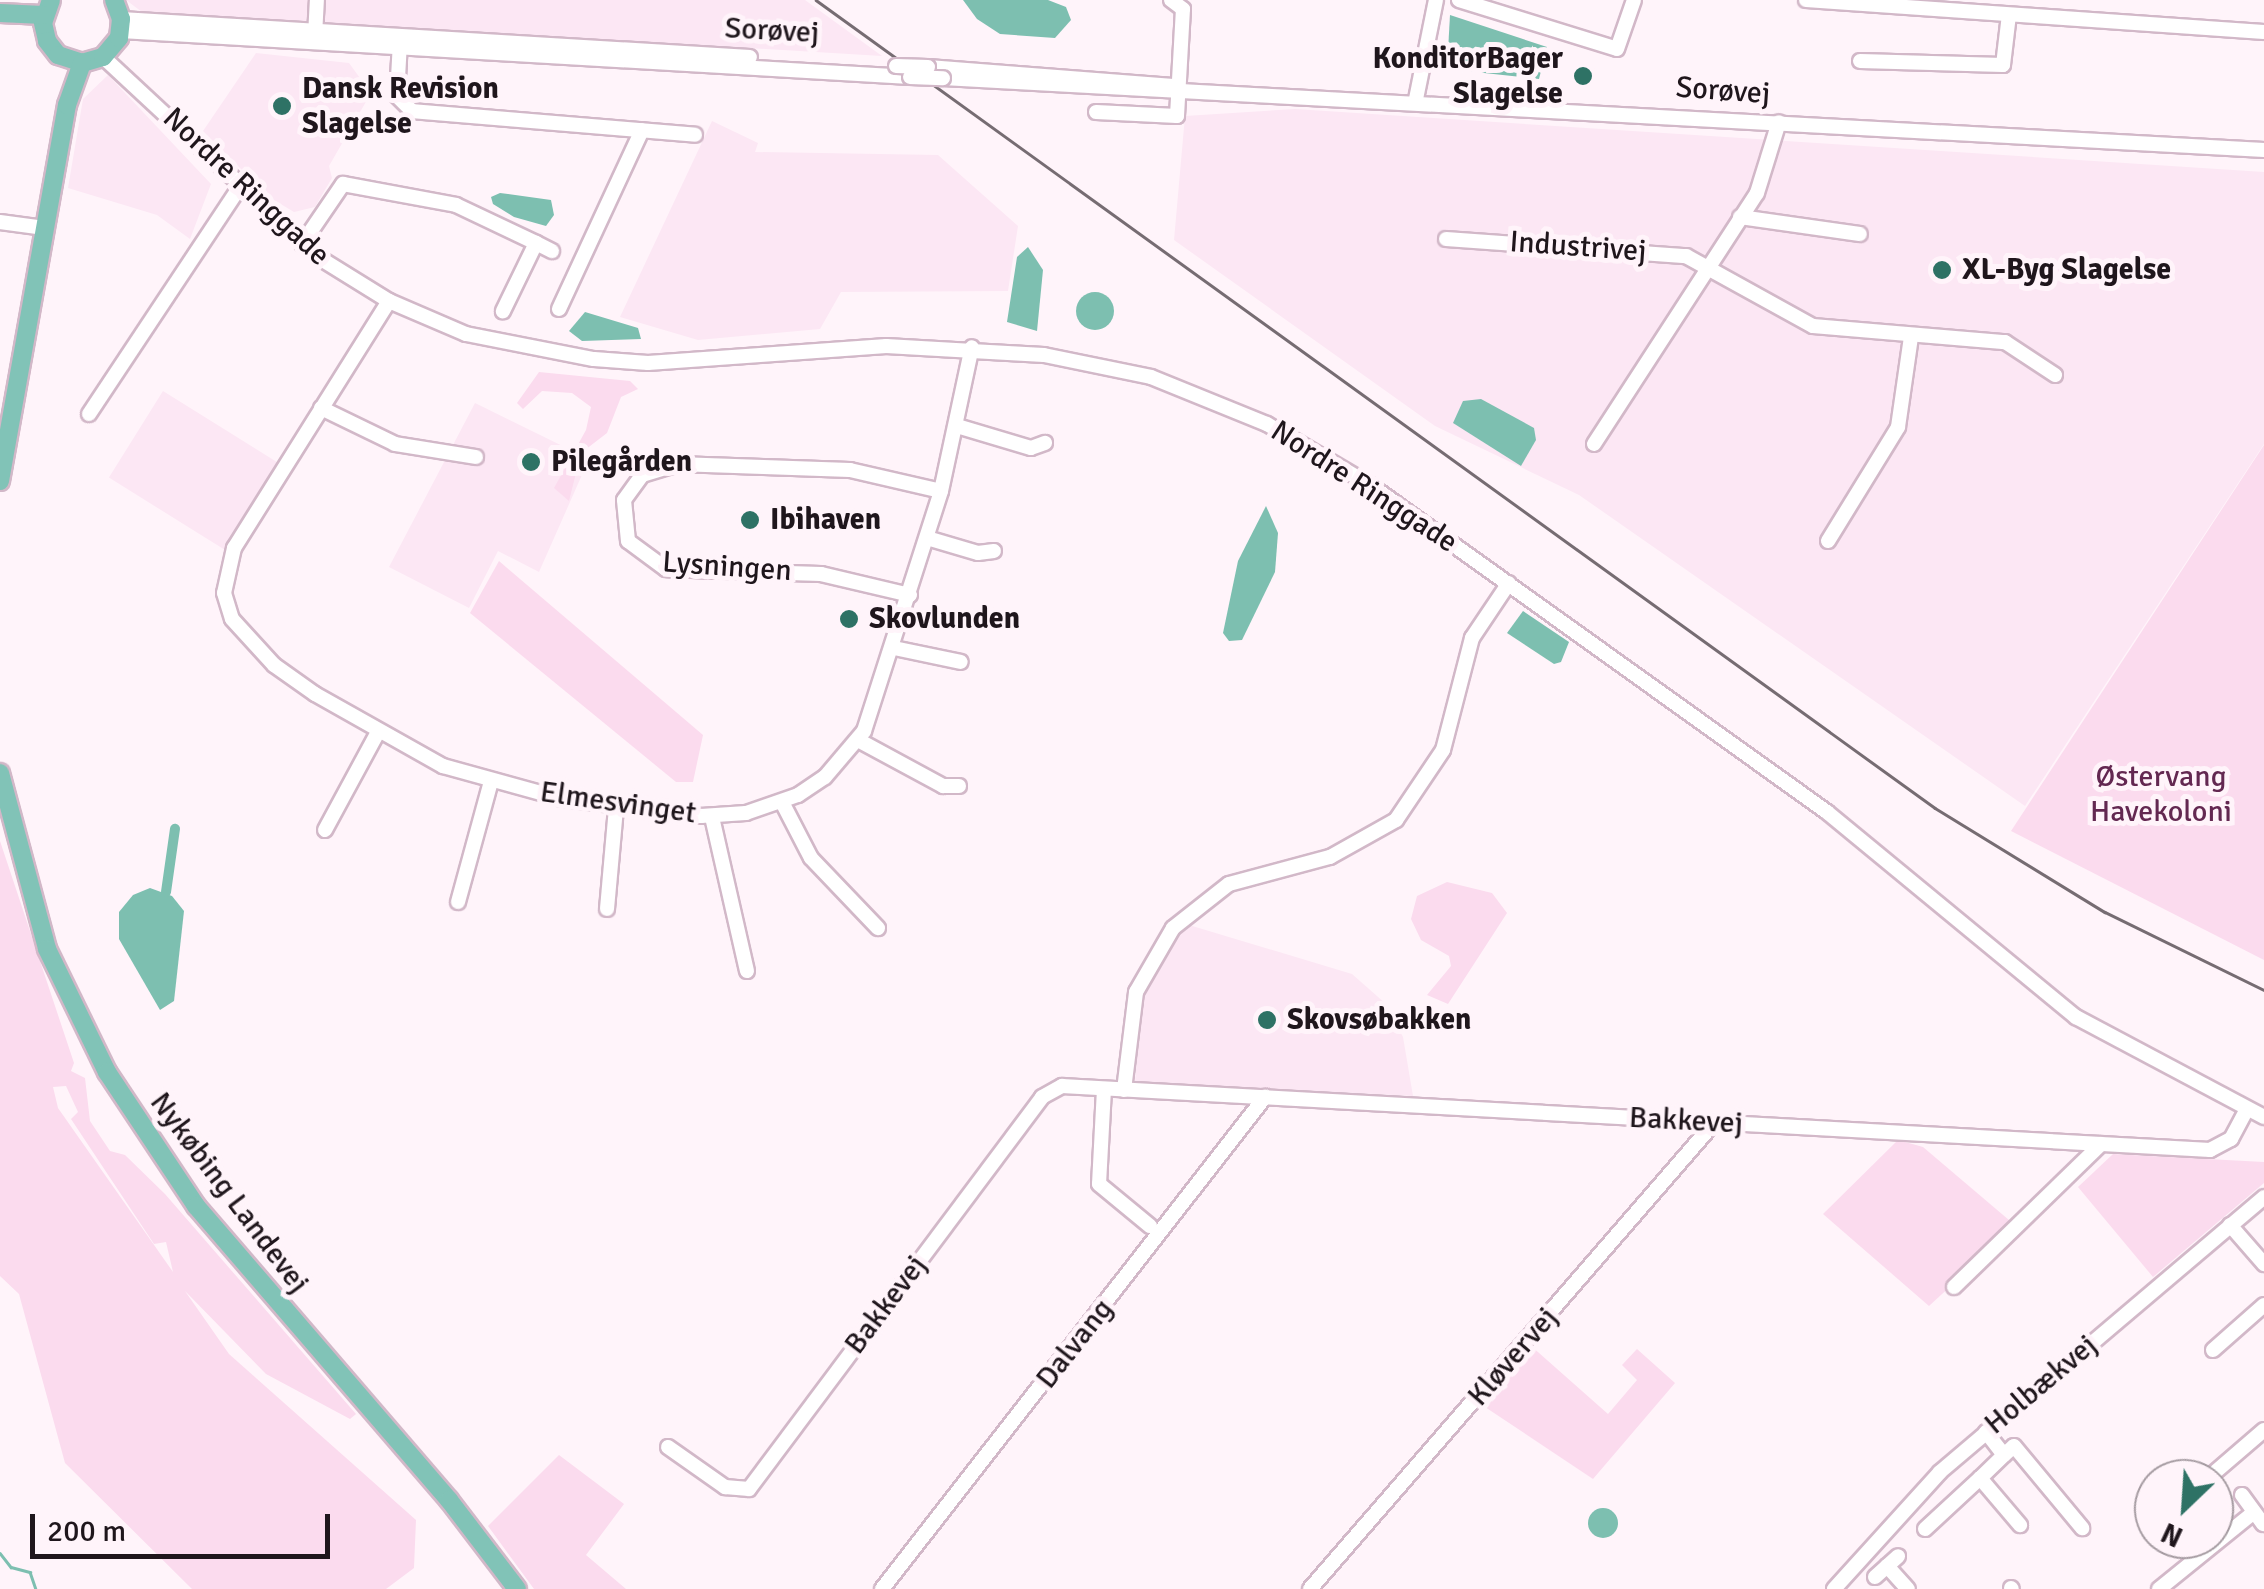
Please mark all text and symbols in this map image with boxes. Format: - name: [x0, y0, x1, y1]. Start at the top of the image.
- street label: Sorøvej: [724, 11, 820, 51]
- place label: KonditorBager Slagelse: [1373, 41, 1563, 112]
- marker: KonditorBager Slagelse: [1572, 65, 1594, 87]
- street label: Sorøvej: [1675, 70, 1771, 112]
- place label: Dansk Revision Slagelse: [302, 71, 499, 142]
- marker: Dansk Revision Slagelse: [271, 95, 293, 117]
- street label: Nordre Ringgade: [155, 101, 337, 273]
- street label: Industrivej: [1508, 224, 1648, 270]
- place label: XL-Byg Slagelse: [1962, 252, 2171, 288]
- marker: XL-Byg Slagelse: [1931, 259, 1953, 281]
- street label: Nordre Ringgade: [1264, 413, 1464, 561]
- place label: Pilegården: [551, 444, 692, 480]
- marker: Pilegården: [520, 451, 542, 473]
- place label: Ibihaven: [770, 502, 881, 538]
- marker: Ibihaven: [739, 509, 761, 531]
- street label: Lysningen: [661, 545, 793, 589]
- place label: Skovlunden: [869, 601, 1020, 637]
- marker: Skovlunden: [838, 608, 860, 630]
- park label: Østervang Havekoloni: [2090, 759, 2232, 830]
- street label: Elmesvinget: [538, 774, 698, 832]
- place label: Skovsøbakken: [1287, 1002, 1471, 1038]
- marker: Skovsøbakken: [1256, 1009, 1278, 1031]
- street label: Nykøbing Landevej: [142, 1086, 316, 1300]
- street label: Bakkevej: [1628, 1100, 1744, 1142]
- street label: Bakkevej: [837, 1249, 935, 1361]
- street label: Dalvang: [1029, 1292, 1121, 1396]
- street label: Kløvervej: [1460, 1300, 1566, 1414]
- street label: Holbækvej: [1978, 1328, 2104, 1442]
- north arrow: [2134, 1459, 2234, 1559]
- scale bar: [35, 1494, 335, 1556]
- text: 200 m: [47, 1513, 126, 1550]
- text: N: [2156, 1515, 2188, 1554]

